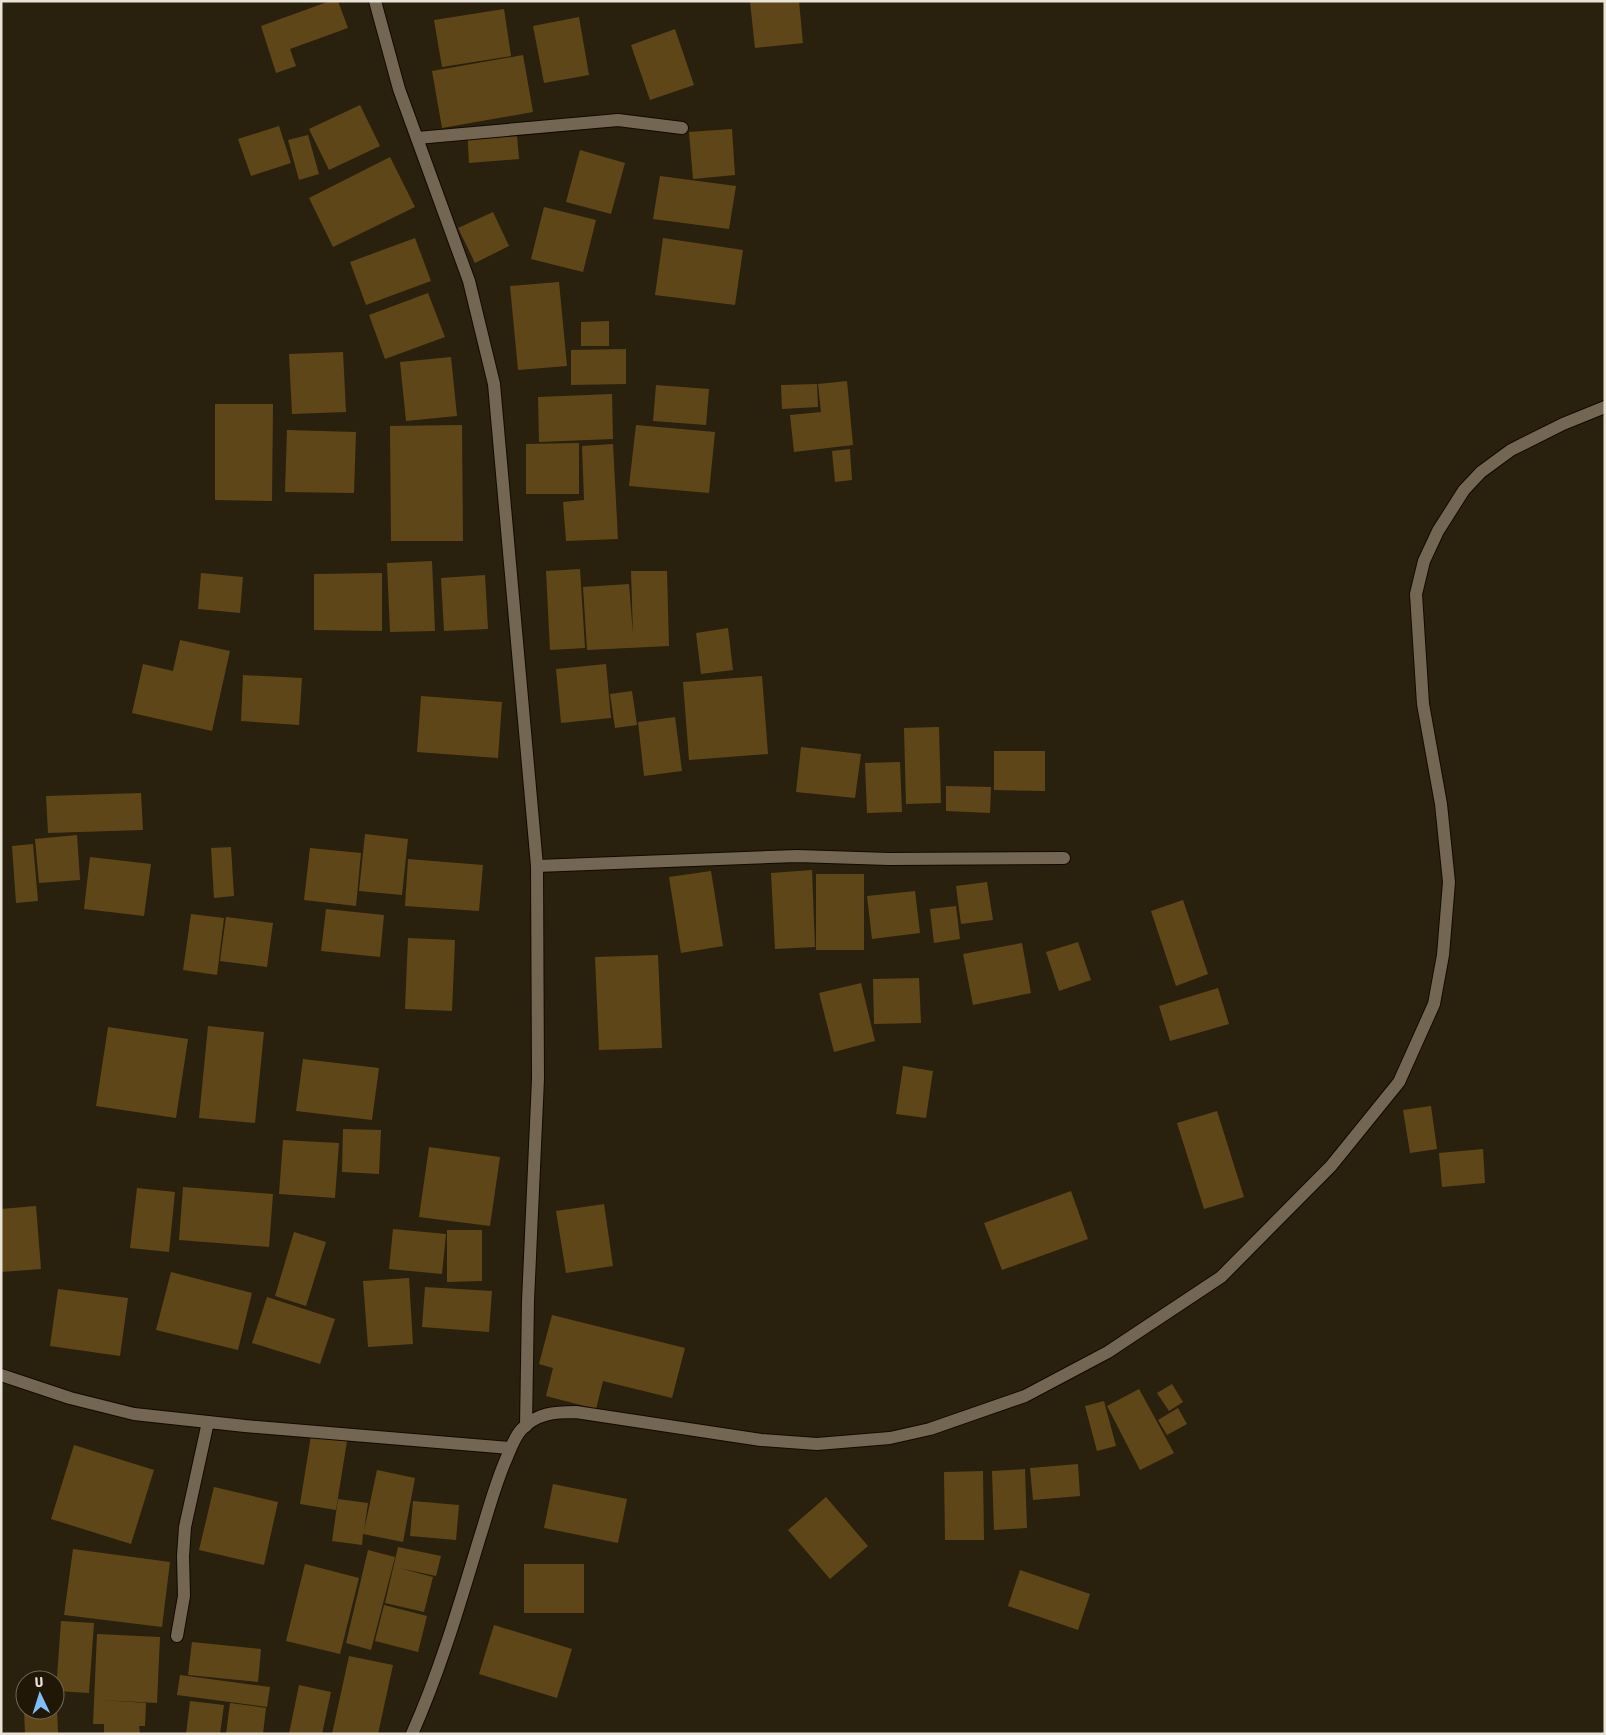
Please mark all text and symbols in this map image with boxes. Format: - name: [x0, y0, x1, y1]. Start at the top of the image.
- north arrow: [15, 1670, 65, 1720]
- text: U: [34, 1674, 44, 1690]

